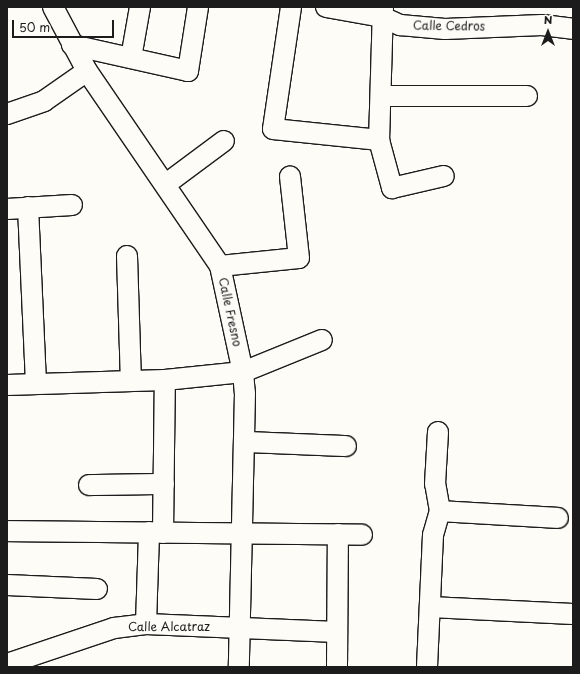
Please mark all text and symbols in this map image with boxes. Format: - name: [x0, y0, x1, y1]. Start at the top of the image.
- text: N: [544, 11, 552, 28]
- scale bar: [14, 12, 116, 38]
- north arrow: [528, 12, 568, 52]
- text: 50 m: [19, 18, 50, 36]
- street label: Calle Cedros: [413, 18, 485, 34]
- street label: Calle Fresno: [216, 276, 244, 348]
- street label: Calle Alcatraz: [128, 620, 210, 634]

